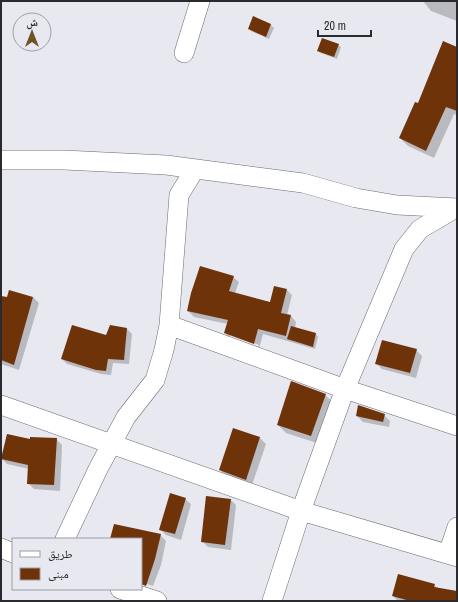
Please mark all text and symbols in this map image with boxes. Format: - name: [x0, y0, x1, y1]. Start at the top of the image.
- north arrow: [12, 12, 52, 52]
- scale bar: [318, 12, 371, 38]
- text: ش: [26, 15, 38, 30]
- text: 20 m: [324, 18, 346, 34]
- legend: [12, 538, 142, 590]
- text: طريق: [48, 546, 73, 562]
- text: مبنى: [48, 566, 69, 582]

